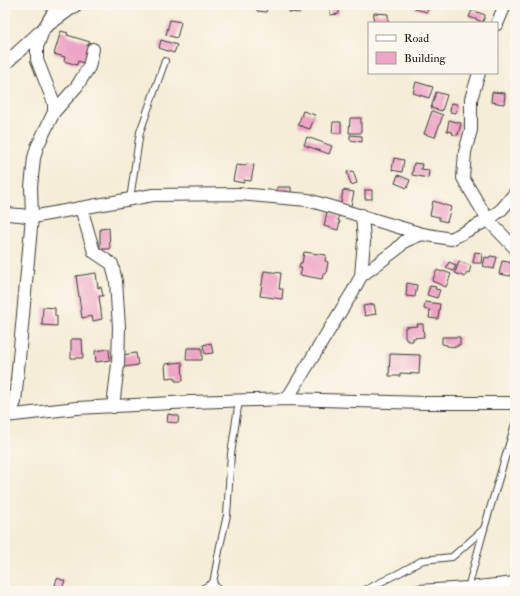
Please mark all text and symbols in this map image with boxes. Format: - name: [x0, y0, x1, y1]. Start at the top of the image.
- legend: [368, 22, 498, 74]
- text: Road: [404, 31, 429, 46]
- text: Building: [404, 51, 447, 66]

